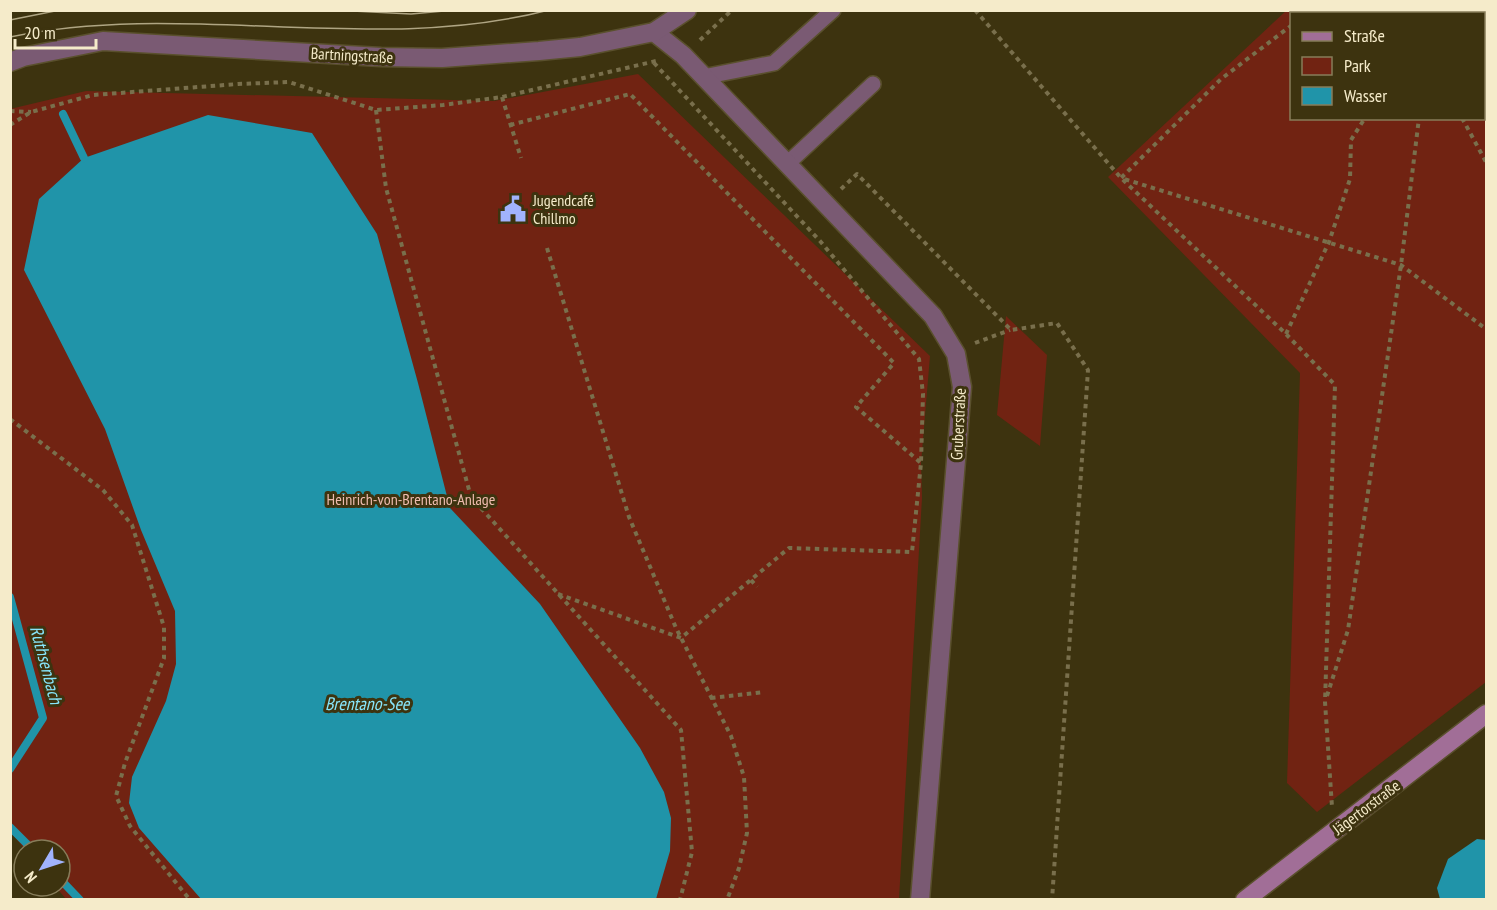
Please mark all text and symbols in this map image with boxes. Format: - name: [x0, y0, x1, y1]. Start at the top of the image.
- scale bar: [15, 12, 96, 50]
- legend: [1290, 12, 1485, 120]
- text: 20 m: [24, 21, 56, 44]
- text: Straße: [1344, 24, 1385, 47]
- street label: Bartningstraße: [310, 43, 394, 67]
- text: Park: [1344, 54, 1371, 77]
- text: Wasser: [1344, 84, 1387, 107]
- place label: Jugendcafé Chillmo: [532, 190, 594, 228]
- public building icon: Jugendcafé Chillmo: [498, 194, 528, 224]
- street label: Gruberstraße: [946, 387, 970, 461]
- park label: Heinrich-von-Brentano-Anlage: [327, 489, 495, 509]
- water label: Ruthsenbach: [25, 623, 68, 708]
- water label: Brentano-See: [325, 692, 411, 715]
- street label: Jägertorstraße: [1328, 775, 1404, 839]
- north arrow: [12, 838, 72, 898]
- text: N: [20, 868, 41, 887]

